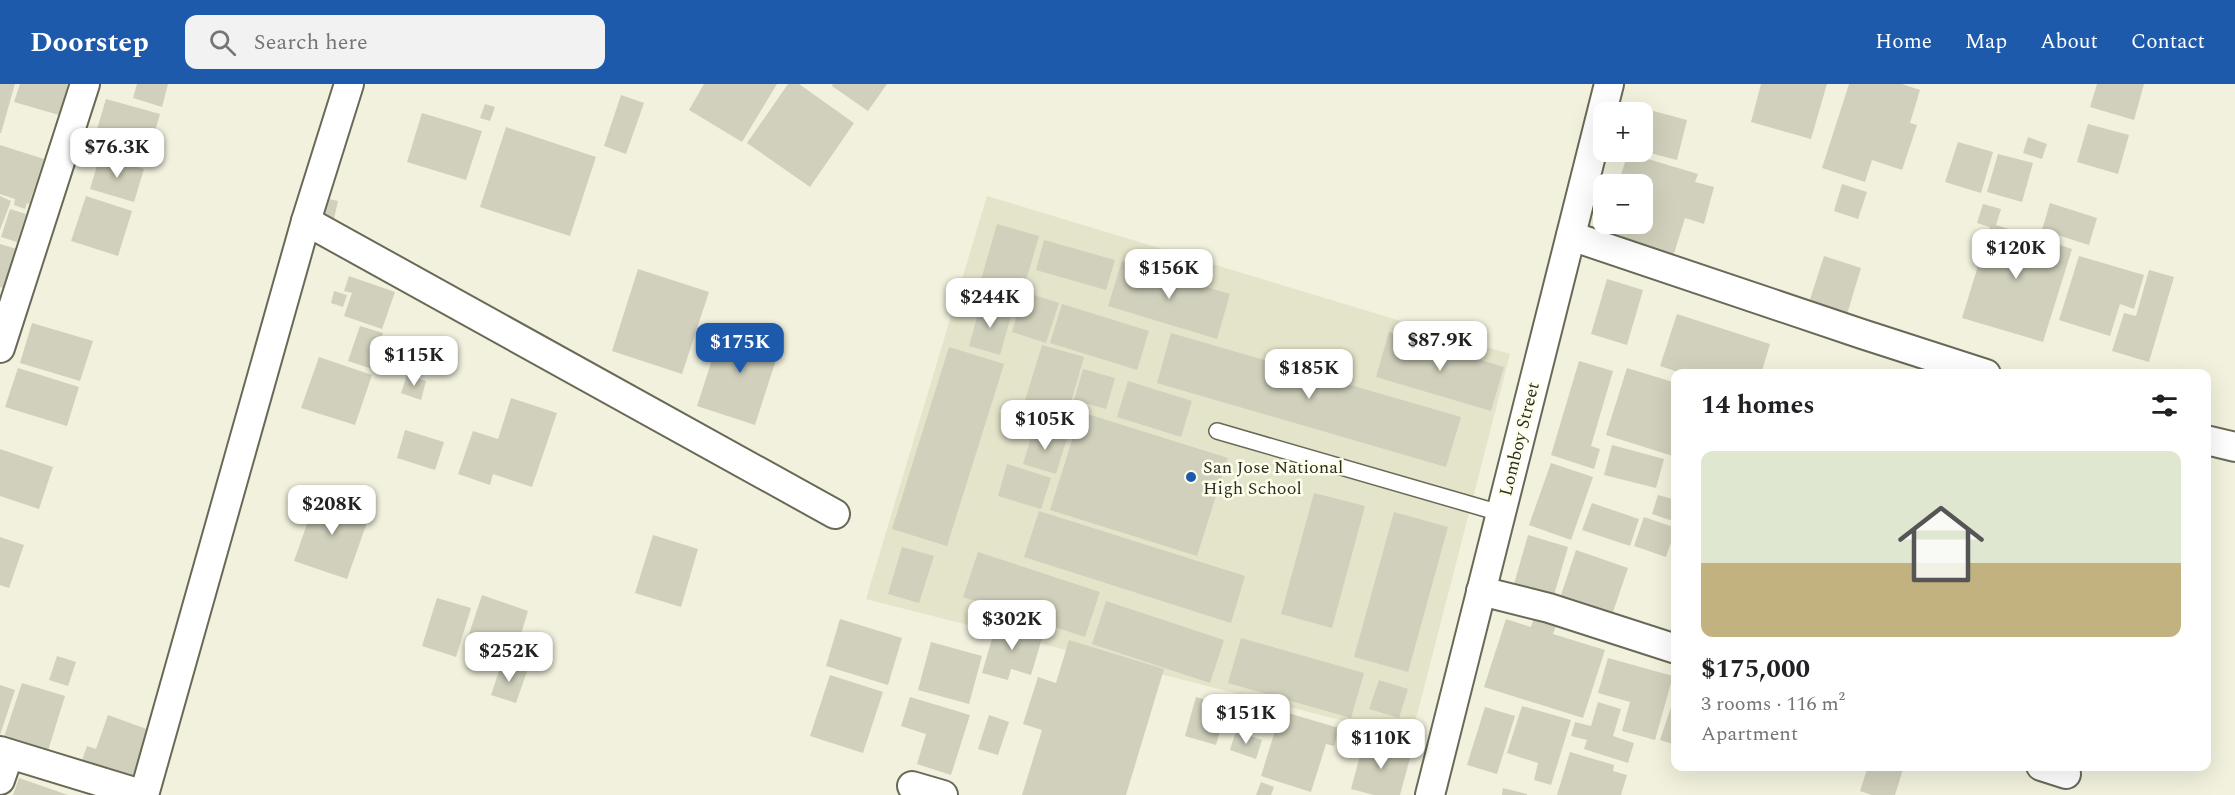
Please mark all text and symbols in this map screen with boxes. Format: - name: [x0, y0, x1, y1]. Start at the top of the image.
- search box: [185, 15, 605, 69]
- text: Doorstep: [30, 21, 149, 64]
- icon: search: [206, 26, 239, 59]
- text: Search here: [254, 26, 368, 59]
- text: Home: [1875, 26, 1932, 58]
- text: Map: [1965, 26, 2007, 58]
- text: About: [2040, 26, 2098, 58]
- text: Contact: [2131, 26, 2205, 58]
- map controls: [1593, 102, 1653, 234]
- button: +: [1593, 102, 1653, 162]
- pin: $76.3K: [68, 128, 166, 179]
- text: $76.3K: [84, 132, 150, 162]
- button: −: [1593, 174, 1653, 234]
- pin: $120K: [1974, 229, 2058, 280]
- text: $120K: [1986, 233, 2046, 263]
- pin: $156K: [1127, 249, 1211, 300]
- text: $156K: [1139, 253, 1199, 283]
- pin: $244K: [948, 278, 1032, 329]
- text: $244K: [960, 282, 1020, 312]
- pin: $87.9K: [1391, 321, 1489, 372]
- pin: $175K: [698, 323, 782, 374]
- text: $87.9K: [1407, 325, 1473, 355]
- text: $175K: [710, 327, 770, 357]
- pin: $115K: [372, 336, 456, 387]
- text: $115K: [384, 340, 444, 370]
- pin: $185K: [1267, 349, 1351, 400]
- text: $185K: [1279, 353, 1339, 383]
- street label: Lomboy Street: [1492, 379, 1547, 499]
- text: 14 homes: [1701, 385, 1815, 425]
- icon: filters: [2148, 389, 2181, 422]
- pin: $105K: [1003, 400, 1087, 451]
- text: $105K: [1015, 404, 1075, 434]
- place label: San Jose National High School: [1203, 454, 1343, 502]
- marker: San Jose National High School: [1184, 470, 1198, 484]
- pin: $208K: [290, 485, 374, 536]
- text: $208K: [302, 489, 362, 519]
- icon: home: [1887, 490, 1995, 598]
- pin: $302K: [970, 600, 1054, 651]
- text: $302K: [982, 604, 1042, 634]
- pin: $252K: [467, 632, 551, 683]
- text: $252K: [479, 636, 539, 666]
- text: $175,000: [1701, 649, 1810, 689]
- text: 3 rooms · 116 m²: [1701, 689, 1845, 719]
- pin: $151K: [1204, 694, 1288, 745]
- text: $151K: [1216, 698, 1276, 728]
- pin: $110K: [1339, 719, 1423, 770]
- text: Apartment: [1701, 719, 1798, 749]
- text: $110K: [1351, 723, 1411, 753]

